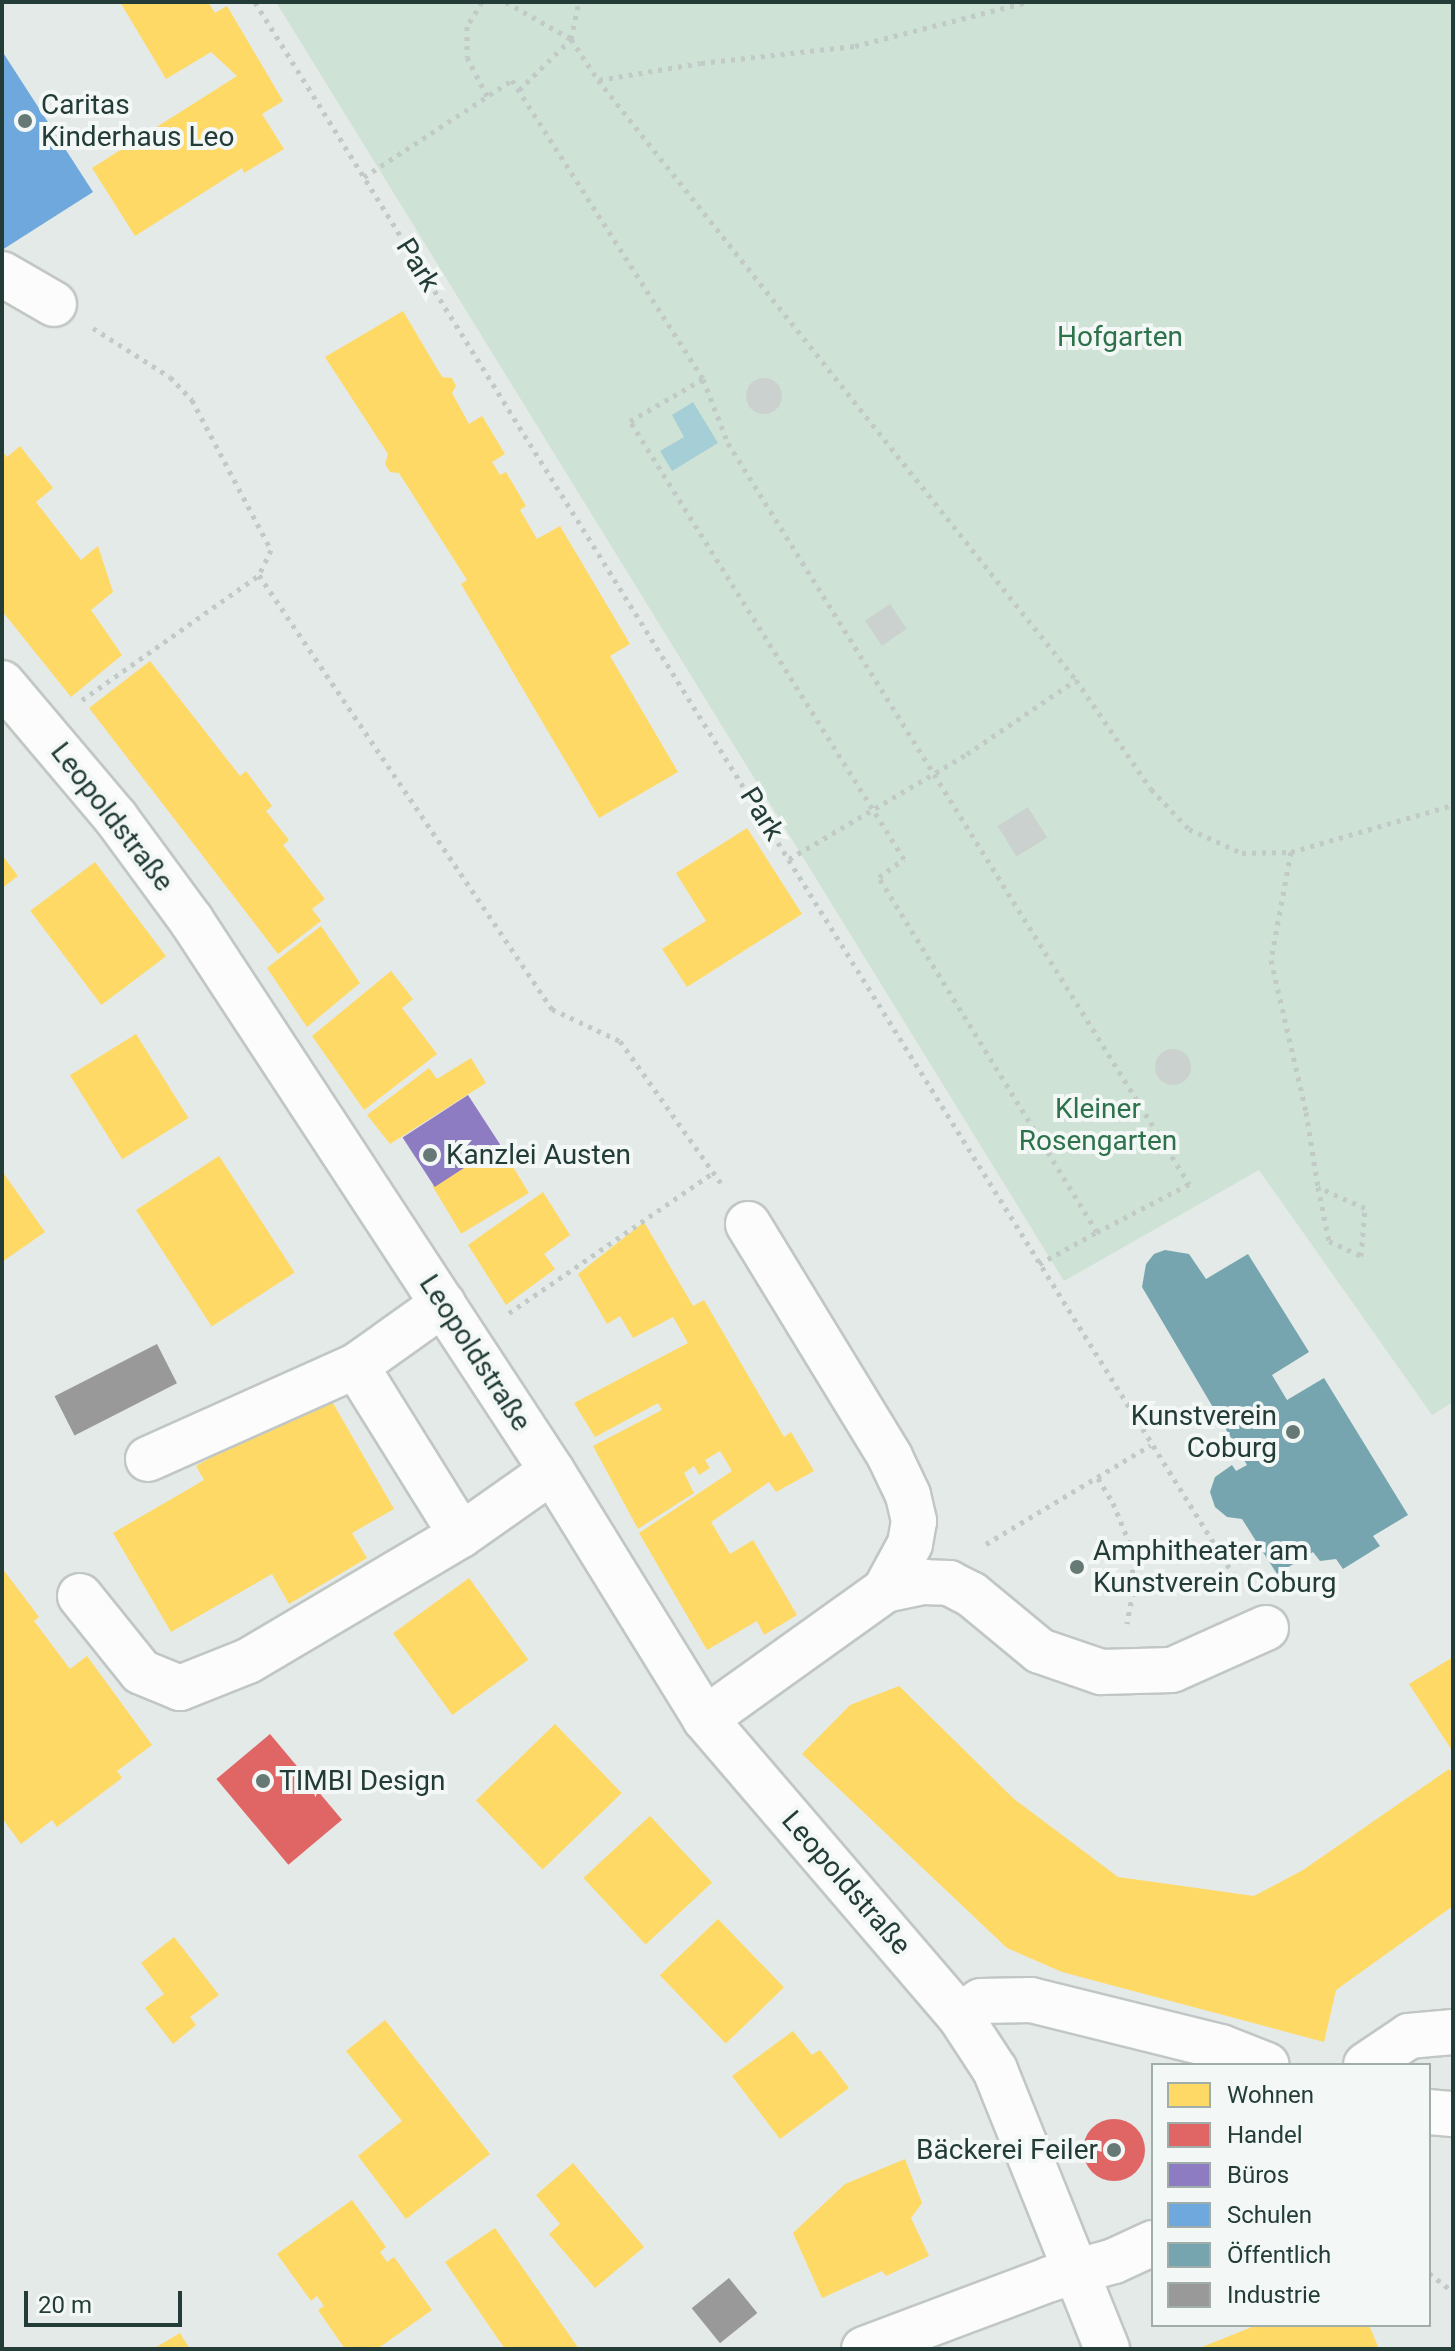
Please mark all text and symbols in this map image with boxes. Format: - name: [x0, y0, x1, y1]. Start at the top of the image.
- place label: Caritas Kinderhaus Leo: [41, 88, 234, 154]
- marker: Caritas Kinderhaus Leo: [16, 112, 34, 130]
- street label: Park: [389, 232, 447, 298]
- park label: Hofgarten: [1057, 320, 1183, 354]
- street label: Leopoldstraße: [44, 736, 180, 898]
- street label: Park: [733, 781, 791, 847]
- park label: Kleiner Rosengarten: [1019, 1092, 1177, 1158]
- place label: Kanzlei Austen: [446, 1138, 631, 1172]
- marker: Kanzlei Austen: [421, 1146, 439, 1164]
- street label: Leopoldstraße: [412, 1269, 538, 1437]
- place label: Kunstverein Coburg: [1131, 1399, 1277, 1465]
- marker: Kunstverein Coburg: [1284, 1423, 1302, 1441]
- place label: Amphitheater am Kunstverein Coburg: [1093, 1534, 1337, 1600]
- marker: Amphitheater am Kunstverein Coburg: [1068, 1558, 1086, 1576]
- place label: TIMBI Design: [279, 1764, 445, 1798]
- marker: TIMBI Design: [254, 1772, 272, 1790]
- street label: Leopoldstraße: [774, 1804, 918, 1962]
- legend: [1151, 2063, 1431, 2327]
- text: Wohnen: [1227, 2081, 1314, 2109]
- text: Handel: [1227, 2121, 1303, 2149]
- place label: Bäckerei Feiler: [916, 2133, 1098, 2167]
- marker: Bäckerei Feiler: [1105, 2141, 1123, 2159]
- text: Büros: [1227, 2161, 1289, 2189]
- text: Schulen: [1227, 2201, 1312, 2229]
- text: Öffentlich: [1227, 2241, 1331, 2269]
- scale bar: [28, 2275, 186, 2325]
- text: Industrie: [1227, 2281, 1320, 2309]
- text: 20 m: [38, 2291, 92, 2319]

